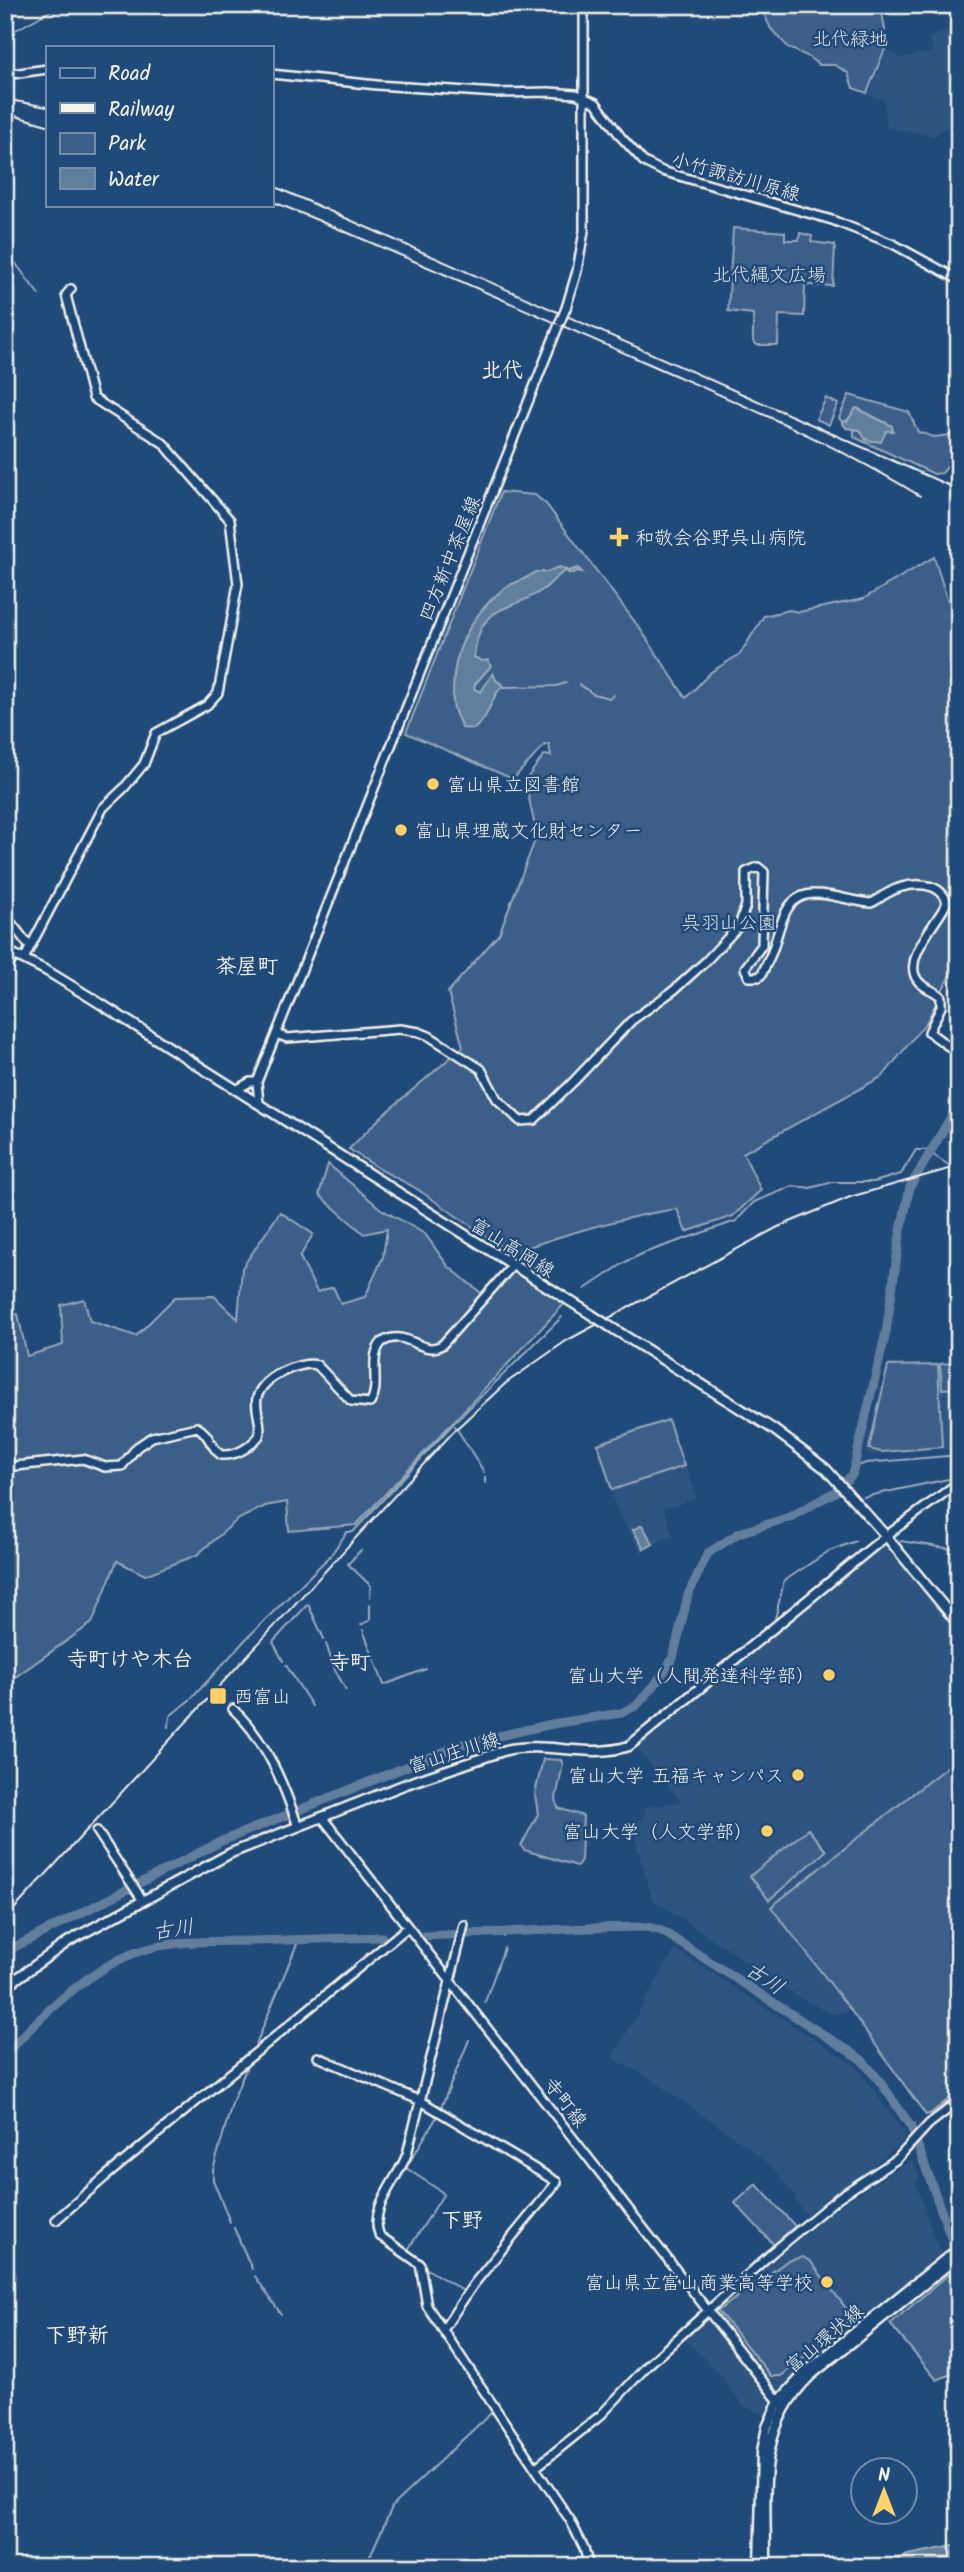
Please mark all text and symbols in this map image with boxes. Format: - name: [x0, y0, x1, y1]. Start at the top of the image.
- park label: 北代緑地: [812, 25, 888, 55]
- legend: [46, 46, 273, 206]
- text: Road: [108, 58, 151, 91]
- text: Railway: [108, 94, 174, 127]
- text: Park: [108, 128, 146, 161]
- street label: 小竹諏訪川原線: [667, 145, 804, 211]
- text: Water: [108, 164, 160, 197]
- park label: 北代縄文広場: [712, 261, 826, 291]
- district label: 北代: [481, 355, 523, 388]
- street label: 四方新中茶屋線: [412, 491, 490, 626]
- place label: 和敬会谷野呉山病院: [635, 524, 806, 554]
- marker: 和敬会谷野呉山病院: [609, 527, 629, 547]
- place label: 富山県立図書館: [447, 771, 580, 801]
- marker: 富山県立図書館: [425, 776, 441, 792]
- place label: 富山県埋蔵文化財センター: [415, 817, 642, 847]
- marker: 富山県埋蔵文化財センター: [393, 822, 409, 838]
- park label: 呉羽山公園: [681, 909, 777, 939]
- district label: 茶屋町: [216, 951, 279, 984]
- street label: 富山高岡線: [464, 1211, 560, 1287]
- district label: 寺町けや木台: [67, 1644, 193, 1677]
- district label: 寺町: [329, 1647, 371, 1680]
- place label: 富山大学（人間発達科学部）: [568, 1662, 815, 1692]
- marker: 富山大学（人間発達科学部）: [821, 1667, 837, 1683]
- place label: 西富山: [234, 1683, 291, 1713]
- marker: 西富山: [208, 1686, 228, 1706]
- street label: 富山庄川線: [405, 1725, 504, 1783]
- place label: 富山大学 五福キャンパス: [568, 1762, 784, 1792]
- marker: 富山大学 五福キャンパス: [790, 1767, 806, 1783]
- place label: 富山大学（人文学部）: [563, 1818, 753, 1848]
- marker: 富山大学（人文学部）: [759, 1823, 775, 1839]
- water label: 古川: [150, 1911, 196, 1950]
- water label: 古川: [738, 1954, 791, 2005]
- street label: 寺町線: [535, 2072, 594, 2135]
- district label: 下野: [441, 2205, 483, 2238]
- place label: 富山県立富山商業高等学校: [585, 2269, 813, 2299]
- marker: 富山県立富山商業高等学校: [819, 2274, 835, 2290]
- street label: 富山環状線: [779, 2298, 871, 2382]
- district label: 下野新: [46, 2320, 109, 2353]
- north arrow: [848, 2456, 918, 2526]
- text: N: [878, 2461, 890, 2491]

